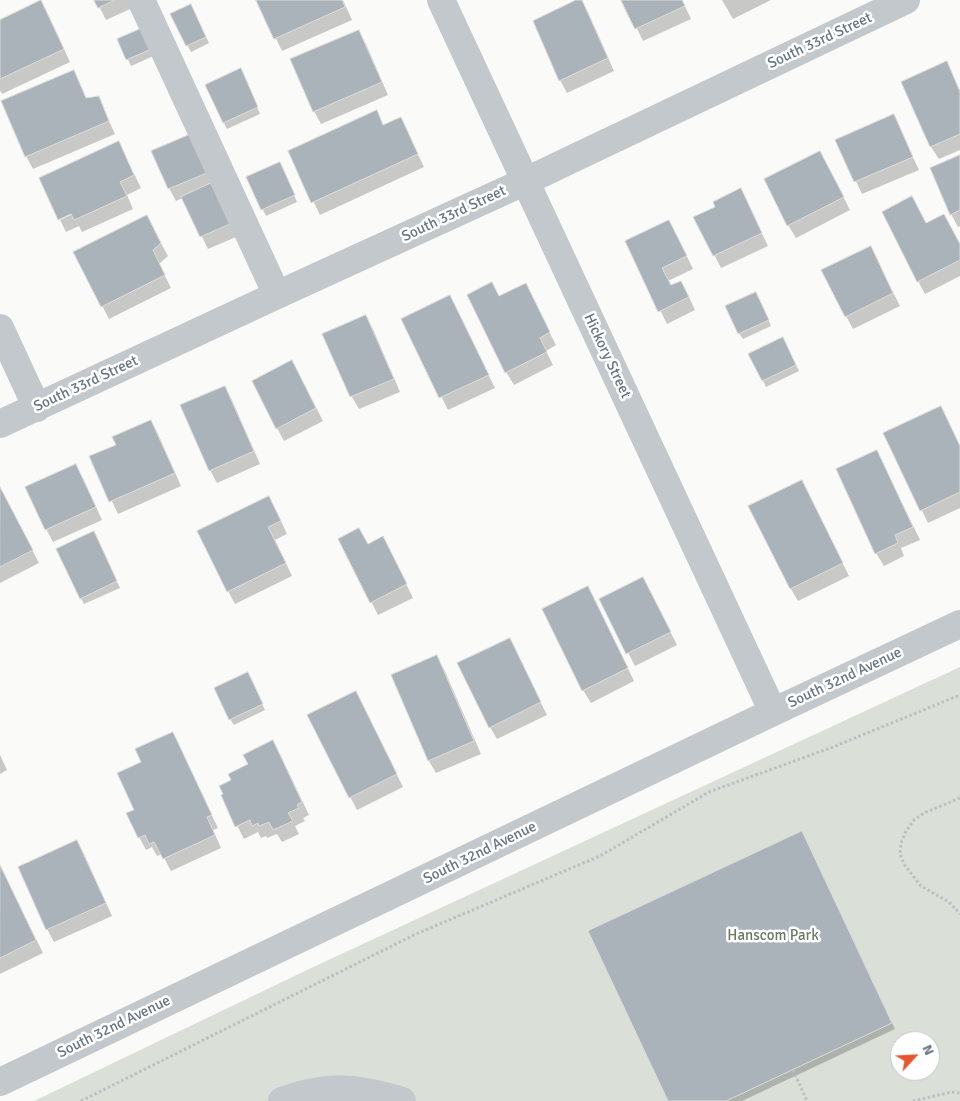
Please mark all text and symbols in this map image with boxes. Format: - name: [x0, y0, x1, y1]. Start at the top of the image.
- street label: South 33rd Street: [765, 9, 875, 73]
- street label: South 33rd Street: [399, 182, 509, 246]
- street label: Hickory Street: [579, 311, 635, 401]
- street label: South 33rd Street: [31, 352, 141, 416]
- street label: South 32nd Avenue: [785, 644, 905, 712]
- street label: South 32nd Avenue: [421, 818, 539, 888]
- park label: Hanscom Park: [727, 927, 819, 945]
- street label: South 32nd Avenue: [55, 992, 173, 1062]
- north arrow: [890, 1031, 940, 1081]
- text: N: [918, 1042, 938, 1058]

